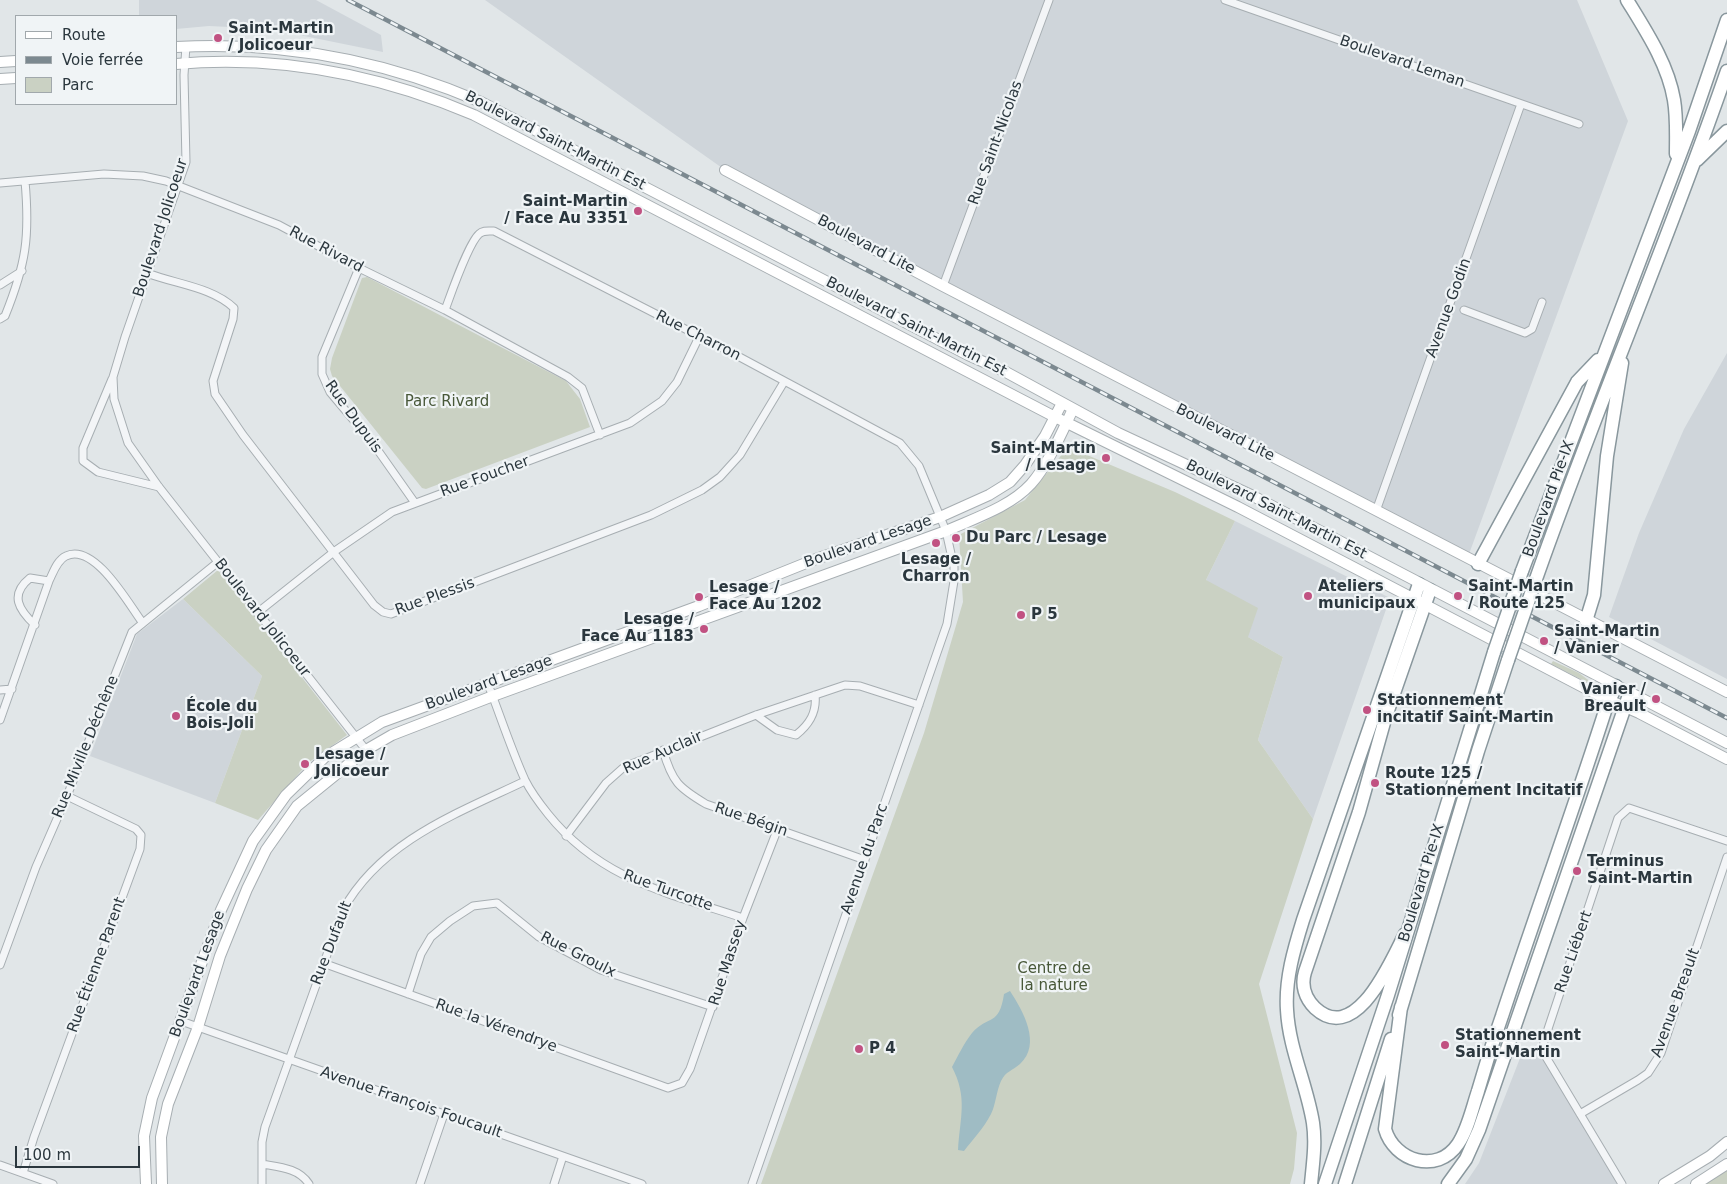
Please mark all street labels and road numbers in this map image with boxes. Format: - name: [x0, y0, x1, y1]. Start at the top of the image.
- street label: Boulevard Leman: [1337, 32, 1467, 92]
- street label: Rue Saint-Nicolas: [965, 78, 1027, 208]
- street label: Boulevard Saint-Martin Est: [462, 88, 648, 194]
- street label: Boulevard Jolicoeur: [130, 156, 192, 300]
- street label: Boulevard Lite: [814, 212, 918, 278]
- street label: Rue Rivard: [286, 223, 366, 277]
- street label: Avenue Godin: [1423, 256, 1475, 360]
- street label: Boulevard Saint-Martin Est: [823, 274, 1009, 380]
- street label: Rue Charron: [653, 307, 743, 365]
- street label: Rue Dupuis: [321, 377, 385, 457]
- street label: Boulevard Lite: [1173, 400, 1277, 466]
- street label: Boulevard Pie-IX: [1520, 438, 1578, 560]
- street label: Rue Foucher: [438, 453, 532, 501]
- street label: Boulevard Saint-Martin Est: [1183, 457, 1369, 563]
- street label: Boulevard Lesage: [802, 512, 934, 572]
- street label: Boulevard Jolicoeur: [210, 555, 314, 681]
- street label: Rue Plessis: [393, 574, 477, 620]
- street label: Boulevard Lesage: [423, 652, 555, 714]
- street label: Rue Miville Déchêne: [49, 673, 123, 821]
- street label: Rue Auclair: [621, 727, 705, 779]
- street label: Rue Bégin: [712, 799, 790, 841]
- street label: Avenue du Parc: [838, 801, 892, 917]
- street label: Boulevard Pie-IX: [1395, 822, 1449, 944]
- street label: Rue Turcotte: [621, 866, 715, 916]
- street label: Rue Étienne Parent: [64, 895, 130, 1035]
- street label: Rue Dufault: [308, 899, 356, 987]
- street label: Boulevard Lesage: [167, 908, 229, 1040]
- street label: Rue Liébert: [1552, 909, 1596, 995]
- street label: Rue Massey: [706, 918, 750, 1008]
- street label: Rue Groulx: [537, 928, 619, 982]
- street label: Avenue Breault: [1648, 946, 1704, 1060]
- street label: Rue la Vérendrye: [433, 996, 559, 1056]
- street label: Avenue François Foucault: [318, 1063, 504, 1143]

